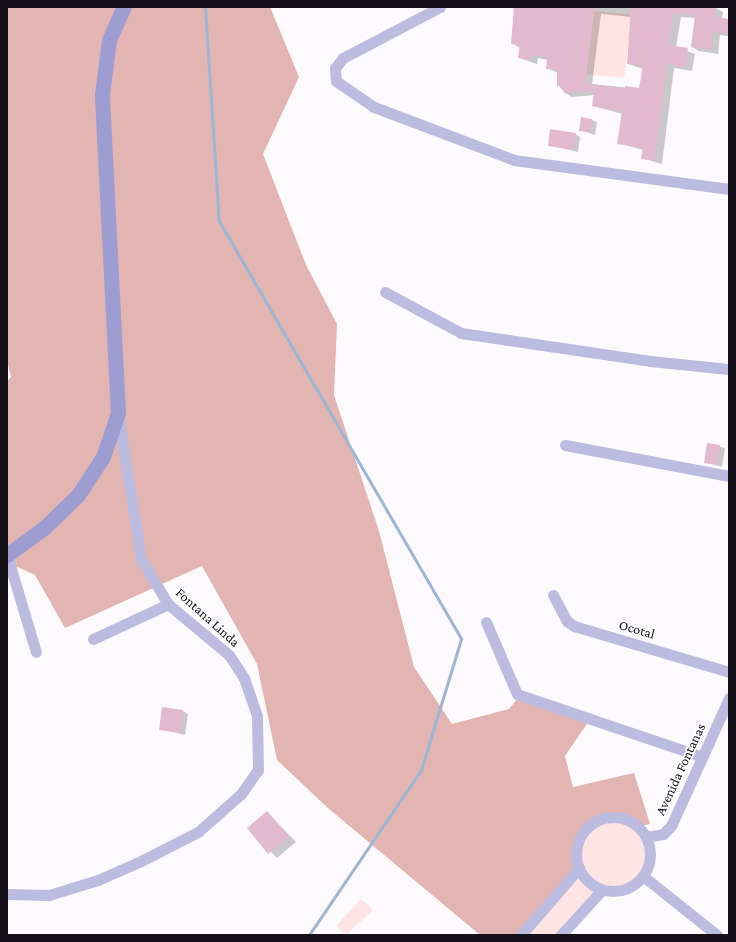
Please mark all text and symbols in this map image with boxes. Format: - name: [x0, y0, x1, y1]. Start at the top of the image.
- street label: Fontana Linda: [172, 584, 244, 650]
- street label: Ocotal: [617, 616, 657, 642]
- street label: Avenida Fontanas: [651, 720, 709, 818]

